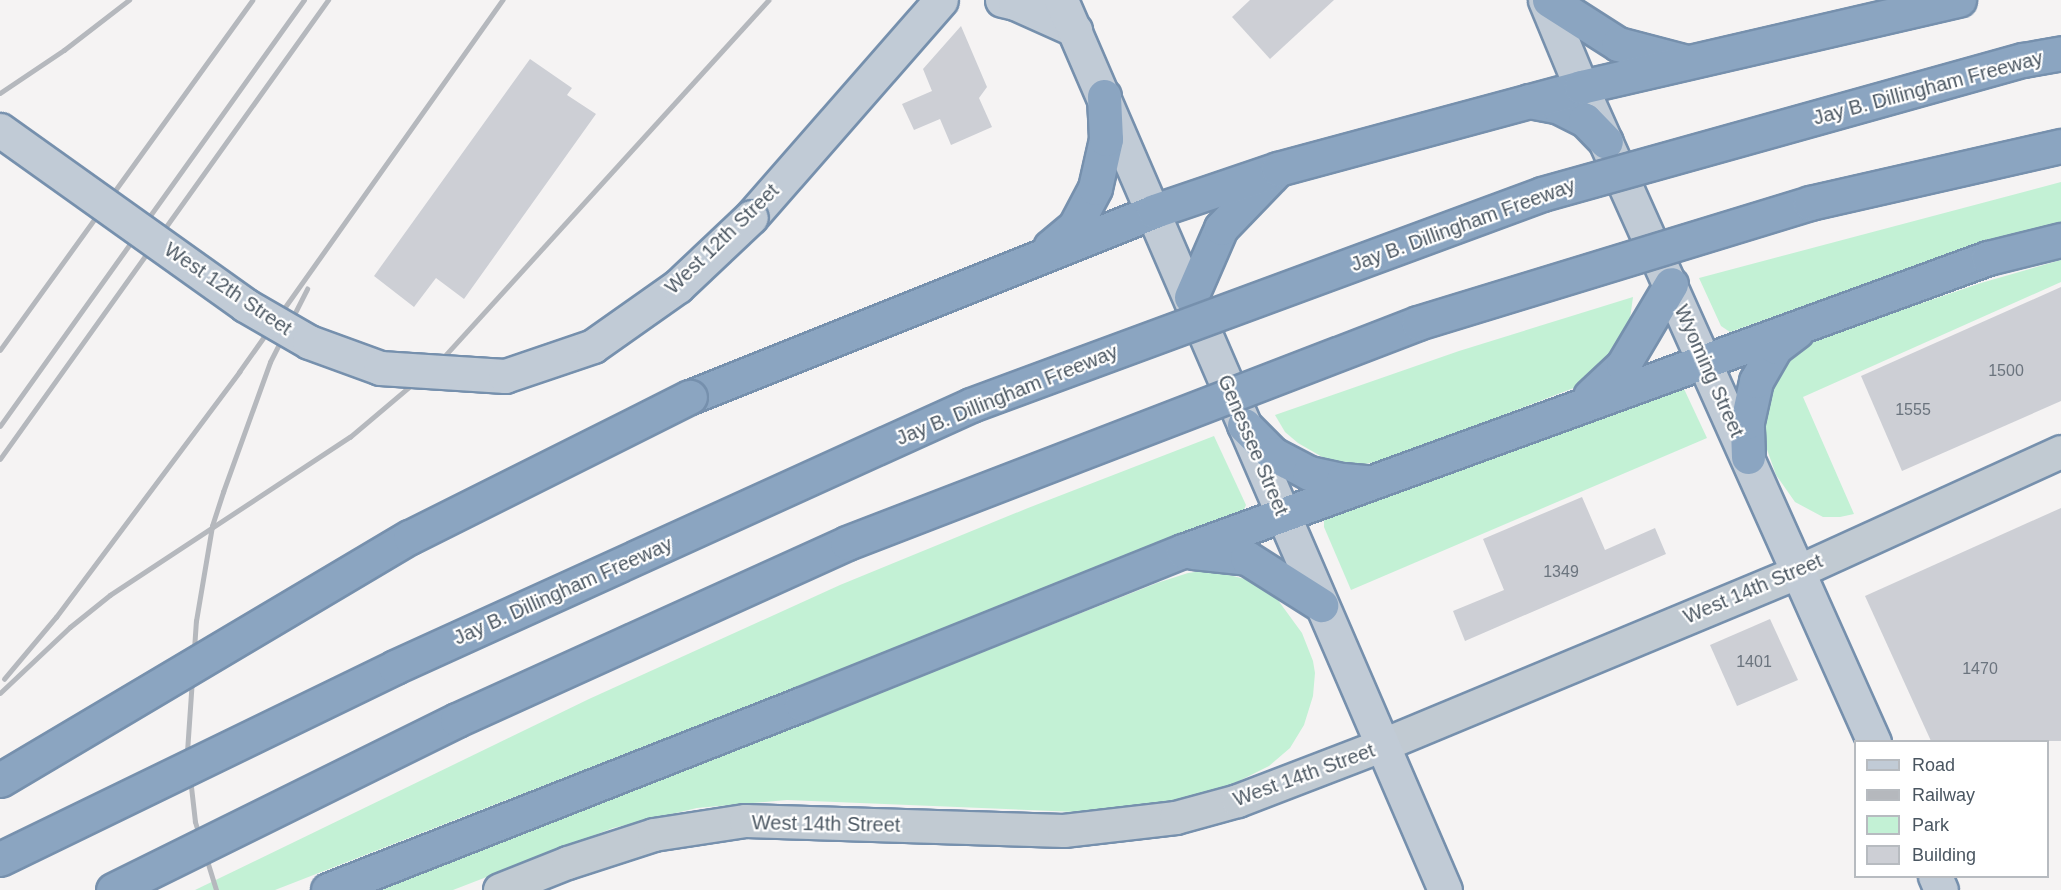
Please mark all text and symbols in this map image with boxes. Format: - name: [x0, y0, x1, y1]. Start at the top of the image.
- street label: Jay B. Dillingham Freeway: [1811, 46, 2045, 130]
- street label: Jay B. Dillingham Freeway: [1348, 173, 1578, 277]
- street label: West 12th Street: [660, 179, 784, 299]
- street label: West 12th Street: [160, 238, 296, 340]
- street label: Wyoming Street: [1669, 301, 1749, 441]
- street label: Jay B. Dillingham Freeway: [893, 340, 1121, 450]
- house number: 1500: [1988, 361, 2024, 381]
- street label: Genessee Street: [1213, 371, 1293, 519]
- house number: 1555: [1895, 400, 1931, 420]
- street label: Jay B. Dillingham Freeway: [450, 532, 676, 650]
- street label: West 14th Street: [1680, 549, 1826, 629]
- house number: 1349: [1543, 562, 1579, 582]
- house number: 1401: [1736, 652, 1772, 672]
- house number: 1470: [1962, 659, 1998, 679]
- street label: West 14th Street: [1230, 738, 1378, 812]
- legend: [1854, 740, 2049, 878]
- text: Road: [1912, 755, 1955, 775]
- text: Railway: [1912, 785, 1975, 805]
- street label: West 14th Street: [752, 811, 900, 837]
- text: Park: [1912, 815, 1949, 835]
- text: Building: [1912, 845, 1976, 865]

